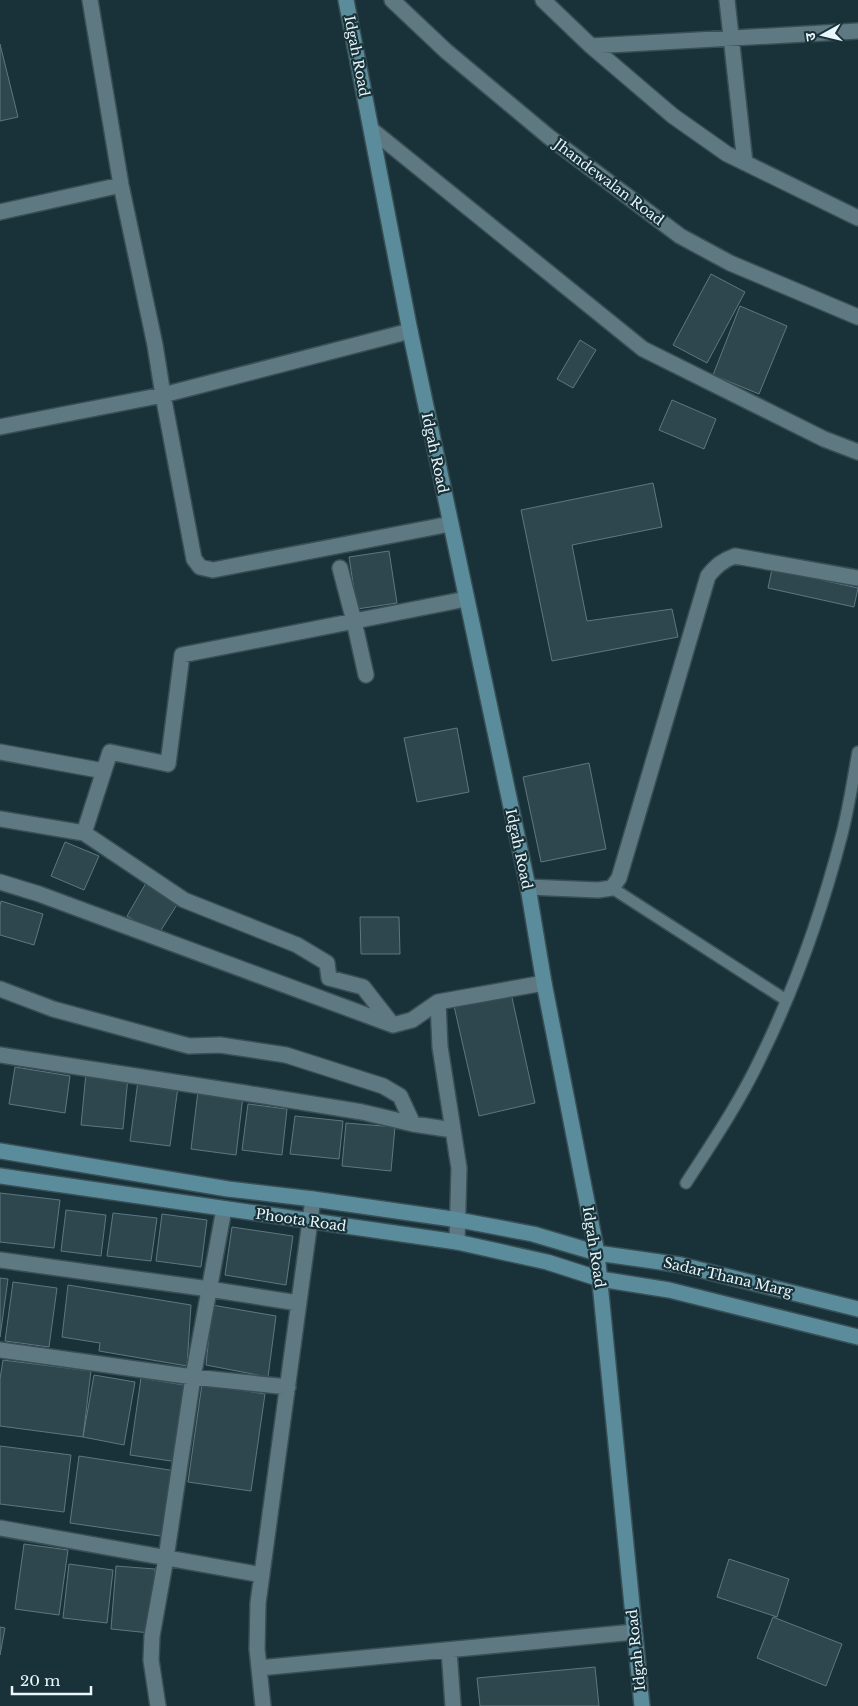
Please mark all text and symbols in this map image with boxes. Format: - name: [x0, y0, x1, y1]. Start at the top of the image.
- north arrow: [798, 10, 848, 60]
- street label: Idgah Road: [340, 14, 374, 98]
- text: उ: [801, 31, 820, 42]
- street label: Jhandewalan Road: [549, 134, 668, 229]
- street label: Idgah Road: [418, 411, 452, 495]
- street label: Idgah Road: [502, 807, 536, 891]
- street label: Phoota Road: [254, 1205, 348, 1235]
- street label: Idgah Road: [579, 1205, 609, 1289]
- street label: Sadar Thana Marg: [662, 1253, 795, 1301]
- street label: Idgah Road: [623, 1608, 649, 1692]
- scale bar: [12, 1664, 91, 1696]
- text: 20 m: [20, 1671, 60, 1690]

